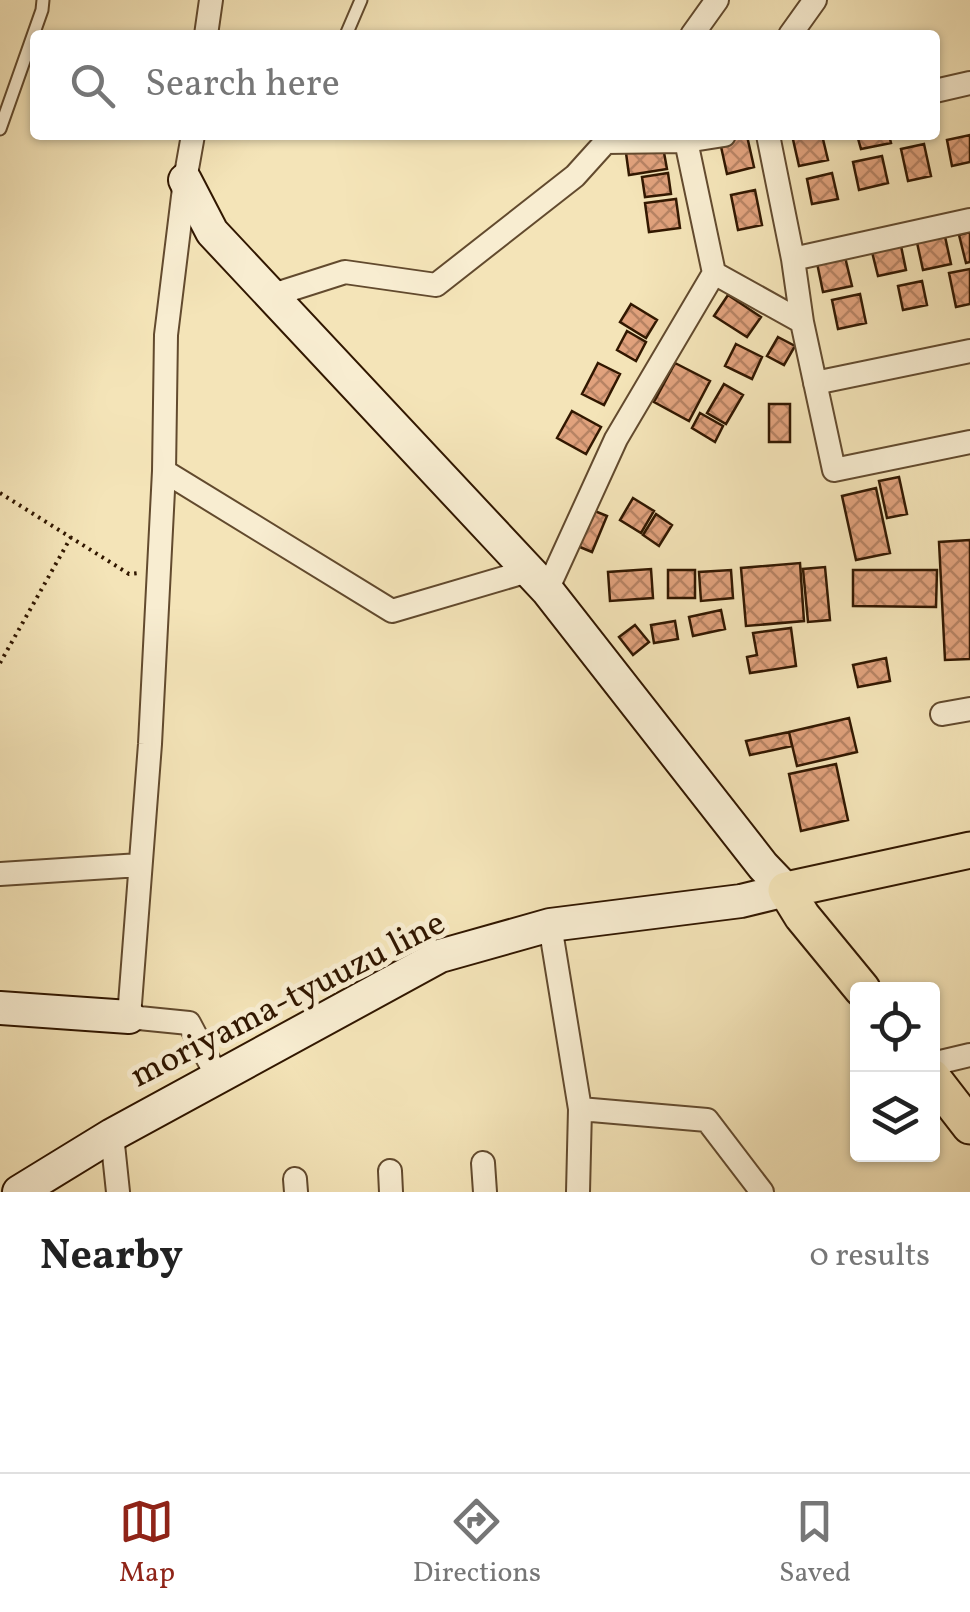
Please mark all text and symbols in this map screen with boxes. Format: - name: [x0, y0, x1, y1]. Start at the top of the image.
- search box: [30, 30, 940, 140]
- icon: search: [65, 58, 120, 113]
- text: Search here: [145, 59, 340, 112]
- street label: moriyama-tyuuzu line: [123, 900, 454, 1101]
- map controls: [850, 982, 940, 1162]
- button: locate: [850, 982, 940, 1072]
- button: layers: [850, 1072, 940, 1162]
- text: Nearby: [40, 1228, 183, 1287]
- text: 0 results: [810, 1235, 930, 1279]
- tab: Map: [119, 1494, 175, 1593]
- tab: Directions: [413, 1494, 541, 1593]
- tab: Saved: [779, 1494, 851, 1593]

